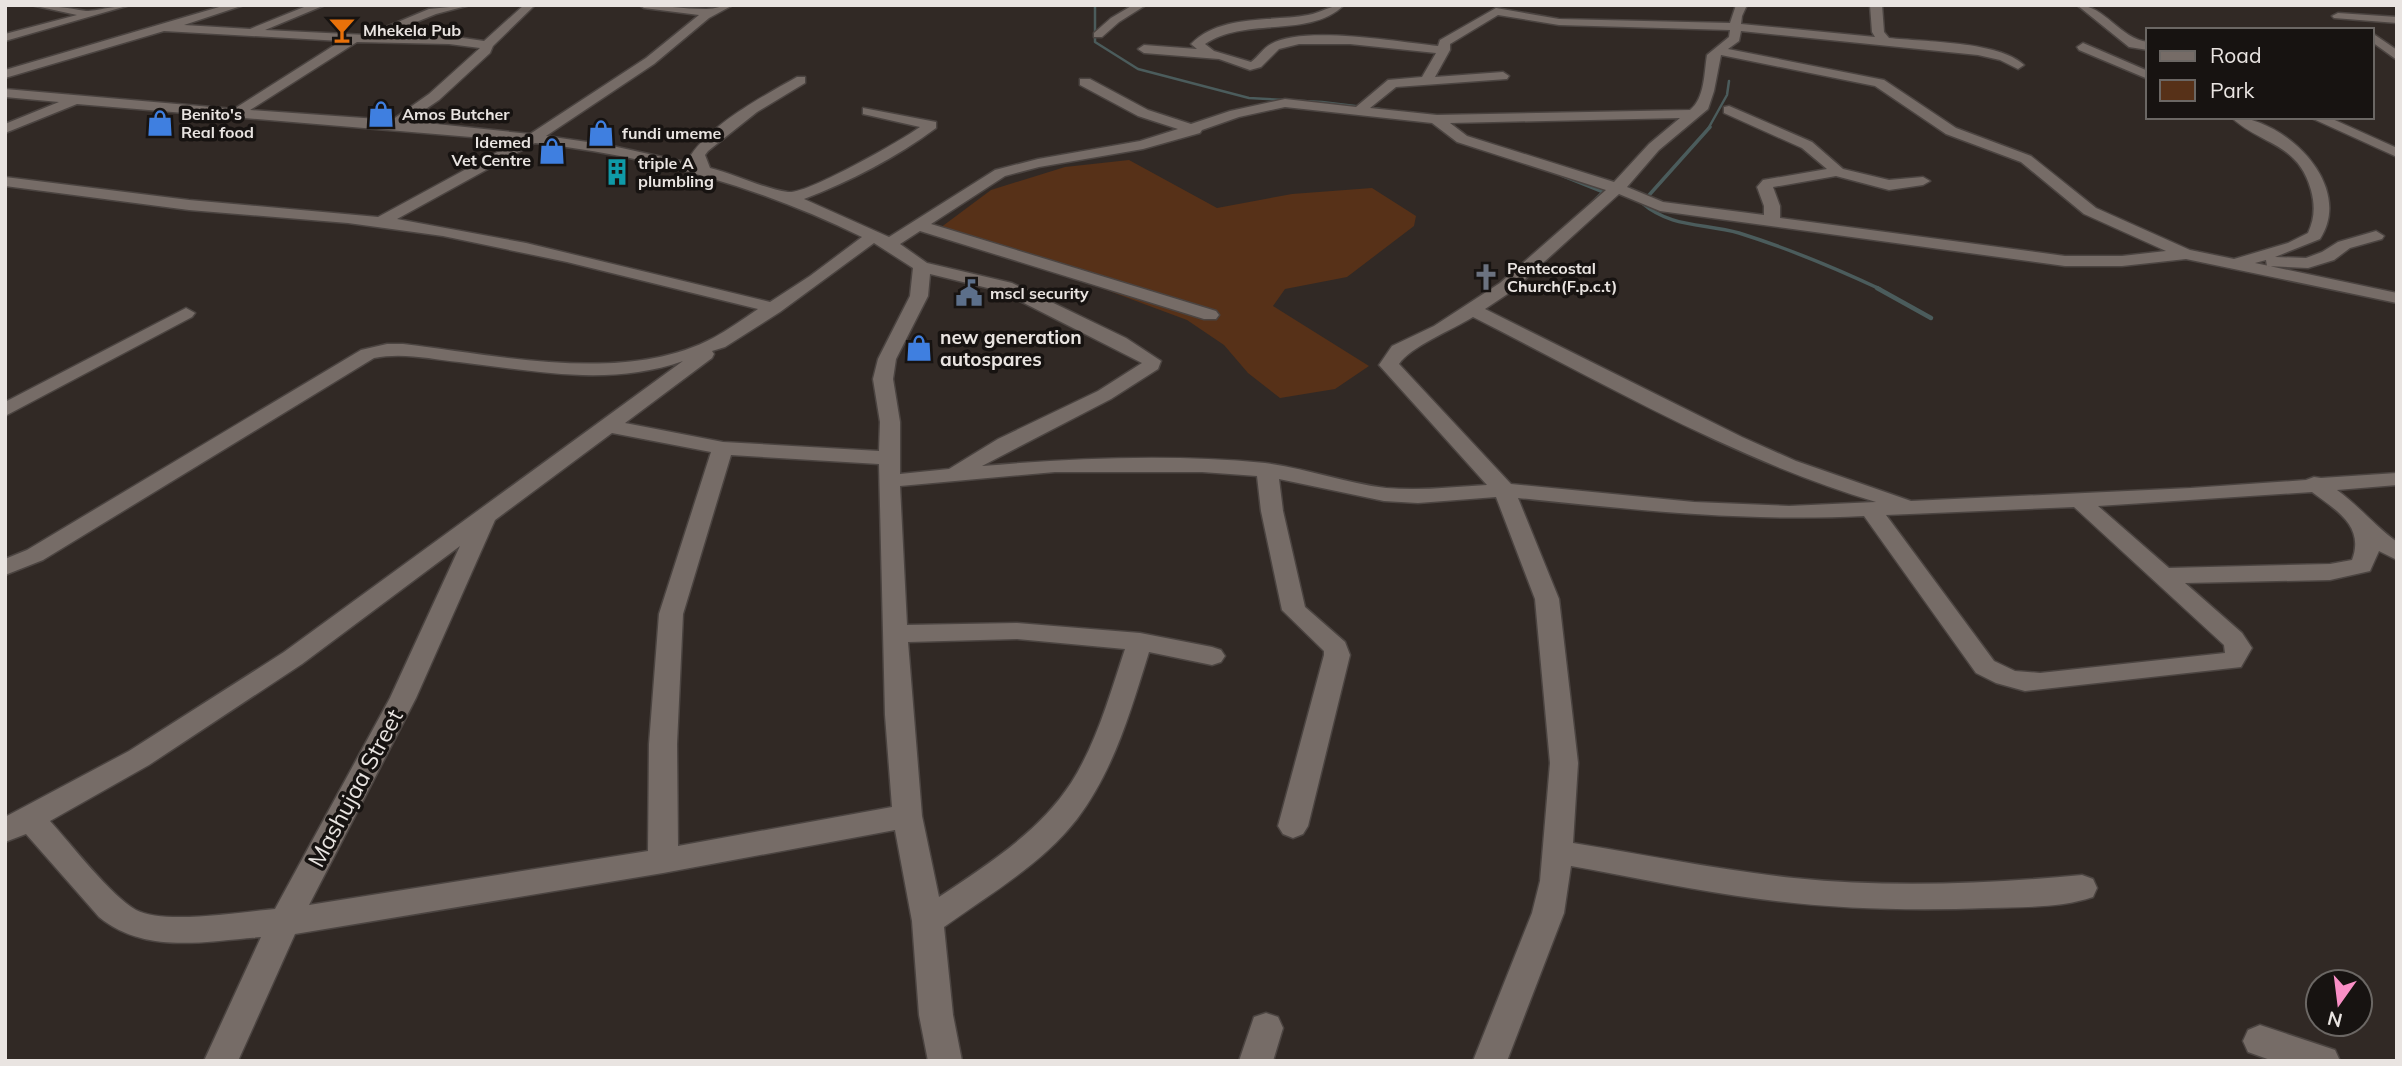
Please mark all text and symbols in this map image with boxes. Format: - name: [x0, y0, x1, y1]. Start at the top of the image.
- bar icon: Mhekela Pub: [327, 15, 357, 45]
- place label: Mhekela Pub: [363, 20, 461, 40]
- legend: [2146, 28, 2374, 119]
- text: Road: [2210, 42, 2261, 68]
- text: Park: [2210, 77, 2254, 103]
- shop icon: Amos Butcher: [366, 99, 396, 129]
- place label: Benito's Real food: [181, 104, 254, 142]
- place label: Amos Butcher: [402, 104, 510, 124]
- shop icon: Benito's Real food: [145, 108, 175, 138]
- shop icon: fundi umeme: [586, 118, 616, 148]
- place label: fundi umeme: [622, 123, 722, 143]
- place label: Idemed Vet Centre: [450, 132, 531, 170]
- shop icon: Idemed Vet Centre: [537, 136, 567, 166]
- place label: triple A plumbling: [638, 153, 714, 191]
- building icon: triple A plumbling: [602, 157, 632, 187]
- place label: Pentecostal Church(F.p.c.t): [1507, 258, 1617, 296]
- church icon: Pentecostal Church(F.p.c.t): [1471, 262, 1501, 292]
- public building icon: mscl security: [954, 278, 984, 308]
- place label: mscl security: [990, 283, 1089, 303]
- place label: new generation autospares: [940, 325, 1082, 371]
- shop icon: new generation autospares: [904, 333, 934, 363]
- street label: Mashujaa Street: [301, 704, 409, 872]
- north arrow: [2304, 968, 2374, 1038]
- text: N: [2325, 1006, 2345, 1033]

